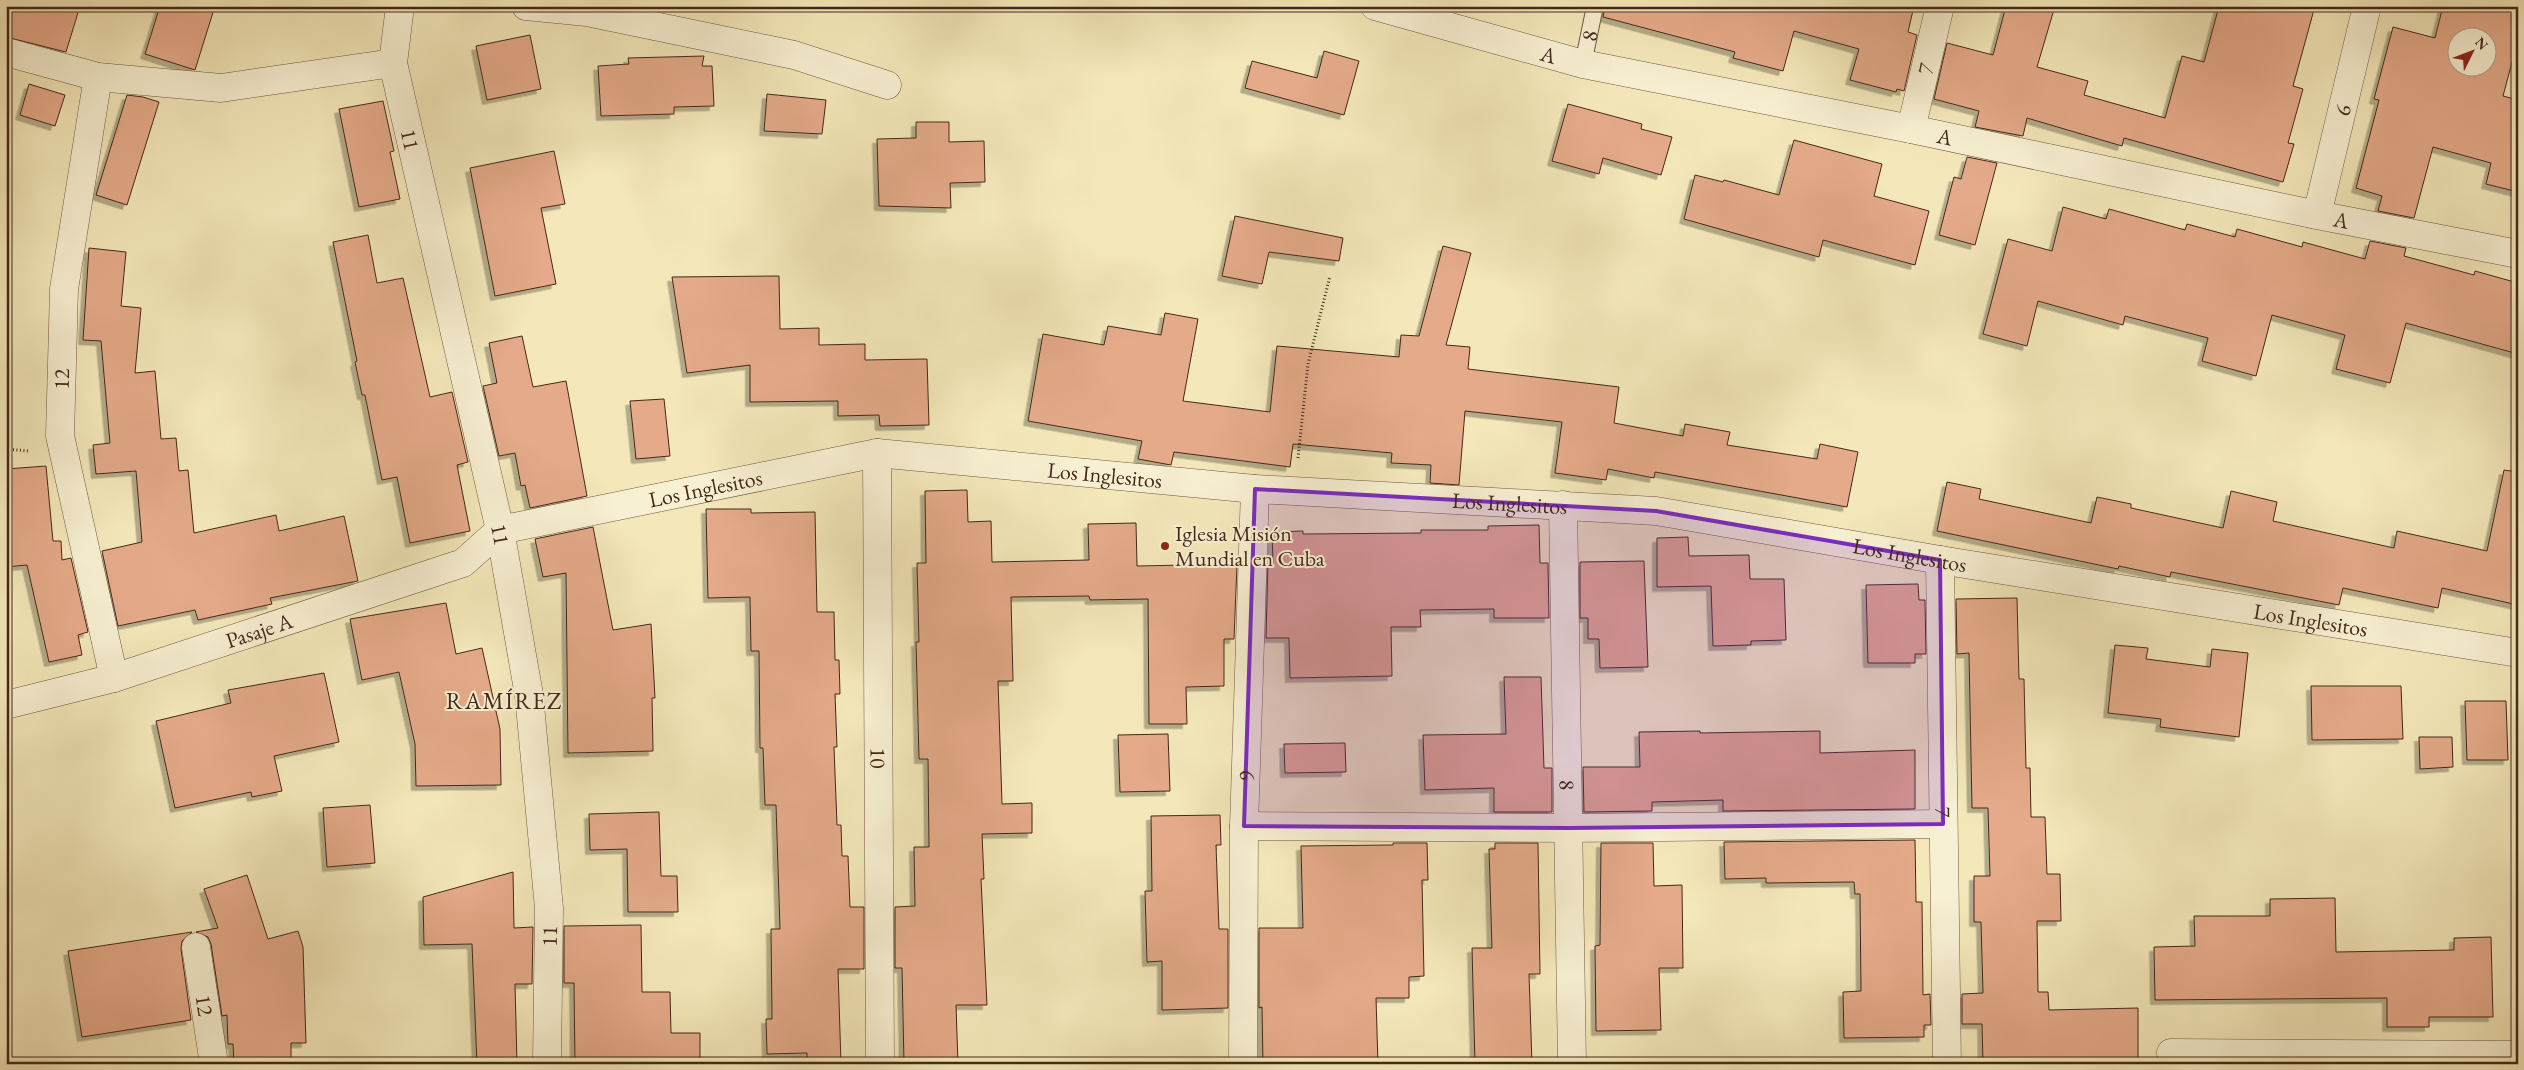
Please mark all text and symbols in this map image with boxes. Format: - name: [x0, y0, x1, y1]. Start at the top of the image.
- street label: 8: [1574, 28, 1605, 44]
- north arrow: [2446, 28, 2496, 78]
- text: N: [2471, 33, 2493, 54]
- street label: A: [1536, 39, 1560, 71]
- street label: 7: [1910, 60, 1941, 77]
- street label: 6: [2327, 101, 2358, 119]
- street label: A: [1933, 121, 1956, 153]
- street label: 11: [394, 126, 427, 153]
- street label: A: [2330, 204, 2352, 236]
- street label: 12: [47, 368, 76, 390]
- street label: Los Inglesitos: [1046, 455, 1164, 495]
- street label: Los Inglesitos: [646, 463, 765, 514]
- street label: Los Inglesitos: [1451, 486, 1568, 521]
- place label: Iglesia Misión Mundial en Cuba: [1175, 519, 1325, 573]
- street label: 11: [484, 521, 516, 547]
- street label: Los Inglesitos: [1850, 531, 1969, 579]
- marker: Iglesia Misión Mundial en Cuba: [1159, 540, 1171, 552]
- street label: Los Inglesitos: [2251, 597, 2370, 644]
- street label: Pasaje A: [222, 606, 297, 655]
- district label: RAMÍREZ: [446, 685, 562, 716]
- street label: 10: [863, 747, 893, 769]
- street label: 9: [1231, 770, 1261, 782]
- street label: 8: [1552, 779, 1582, 790]
- street label: 7: [1928, 807, 1958, 818]
- street label: 11: [535, 925, 564, 947]
- street label: 12: [189, 993, 220, 1018]

